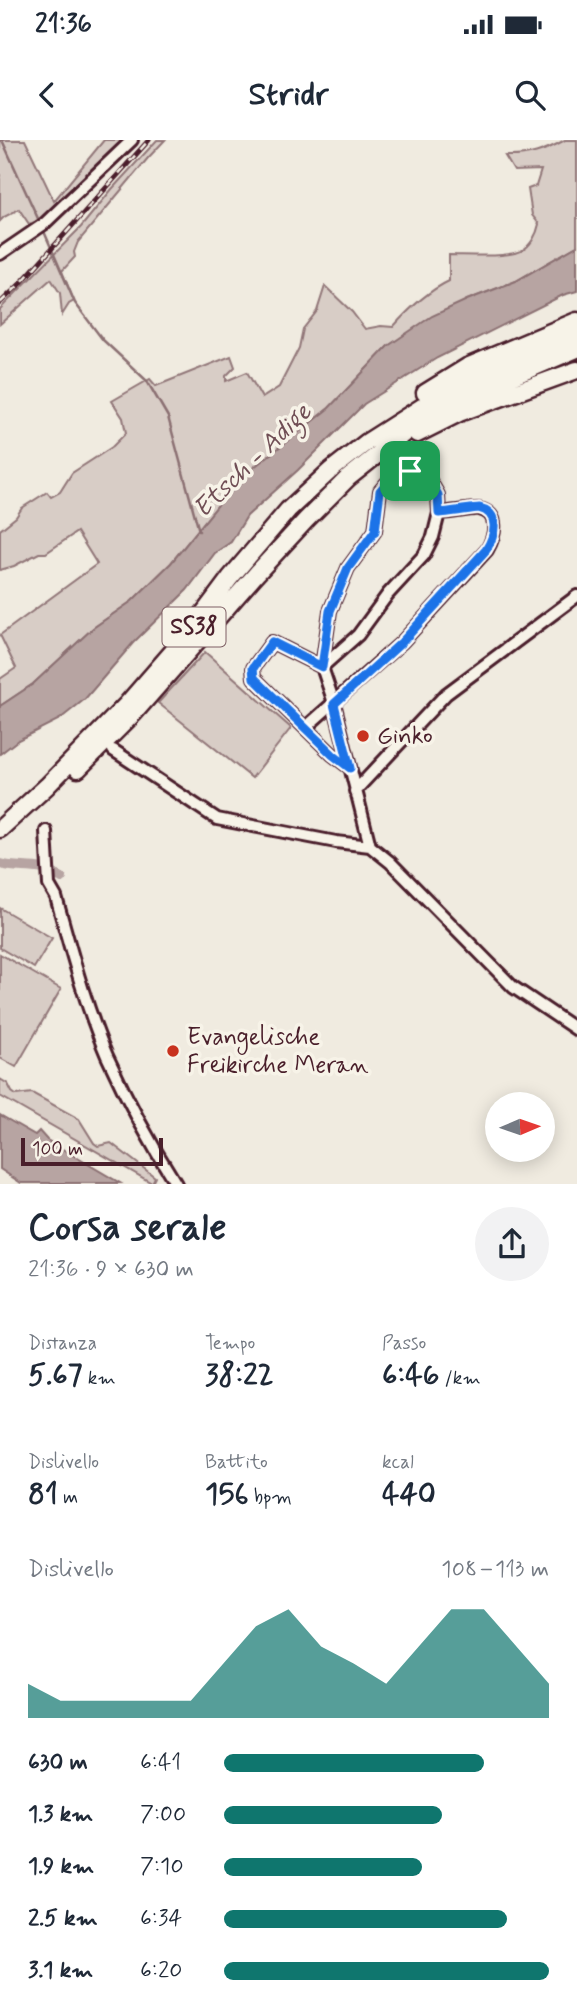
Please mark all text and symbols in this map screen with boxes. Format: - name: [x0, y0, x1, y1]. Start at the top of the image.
- text: 21:36: [35, 8, 92, 42]
- text: Stridr: [249, 74, 328, 116]
- icon: back: [28, 76, 66, 114]
- icon: search: [511, 76, 549, 114]
- water label: Etsch - Adige: [186, 395, 322, 528]
- pin: [380, 441, 440, 501]
- icon: arrive: [391, 452, 429, 490]
- road number: SS38: [162, 607, 226, 646]
- place label: Ginko: [377, 721, 433, 752]
- marker: Ginko: [355, 728, 371, 744]
- place label: Evangelische Freikirche Meran: [187, 1022, 369, 1081]
- marker: Evangelische Freikirche Meran: [165, 1043, 181, 1059]
- north arrow: [485, 1092, 555, 1162]
- map controls: [485, 1092, 555, 1162]
- scale bar: [21, 1134, 163, 1166]
- text: 100 m: [32, 1137, 83, 1162]
- text: Corsa serale: [28, 1204, 227, 1253]
- button: share: [475, 1207, 549, 1281]
- text: 21:36 · 9 × 630 m: [28, 1255, 194, 1285]
- text: Distanza: [28, 1331, 97, 1356]
- text: Tempo: [205, 1331, 255, 1356]
- text: Passo: [382, 1331, 426, 1356]
- text: 5.67: [28, 1356, 83, 1395]
- text: 38:22: [205, 1356, 274, 1395]
- text: 6:46: [382, 1356, 439, 1395]
- text: km: [83, 1366, 116, 1391]
- text: /km: [439, 1366, 481, 1391]
- text: Dislivello: [28, 1450, 99, 1475]
- text: Battito: [205, 1450, 268, 1475]
- text: kcal: [382, 1450, 414, 1475]
- text: 81: [28, 1475, 58, 1514]
- text: 156: [205, 1475, 249, 1514]
- text: 440: [382, 1475, 436, 1514]
- text: m: [58, 1485, 78, 1510]
- text: bpm: [249, 1485, 292, 1510]
- text: Dislivello: [28, 1555, 114, 1585]
- text: 108–113 m: [441, 1555, 549, 1585]
- text: 630 m: [28, 1748, 88, 1778]
- text: 6:41: [140, 1748, 181, 1778]
- text: 1.3 km: [28, 1800, 93, 1830]
- text: 7:00: [140, 1800, 186, 1830]
- text: 1.9 km: [28, 1852, 94, 1882]
- text: 7:10: [140, 1852, 184, 1882]
- text: 2.5 km: [28, 1904, 98, 1934]
- text: 6:34: [140, 1904, 182, 1934]
- text: 3.1 km: [28, 1956, 93, 1986]
- text: 6:20: [140, 1956, 182, 1986]

